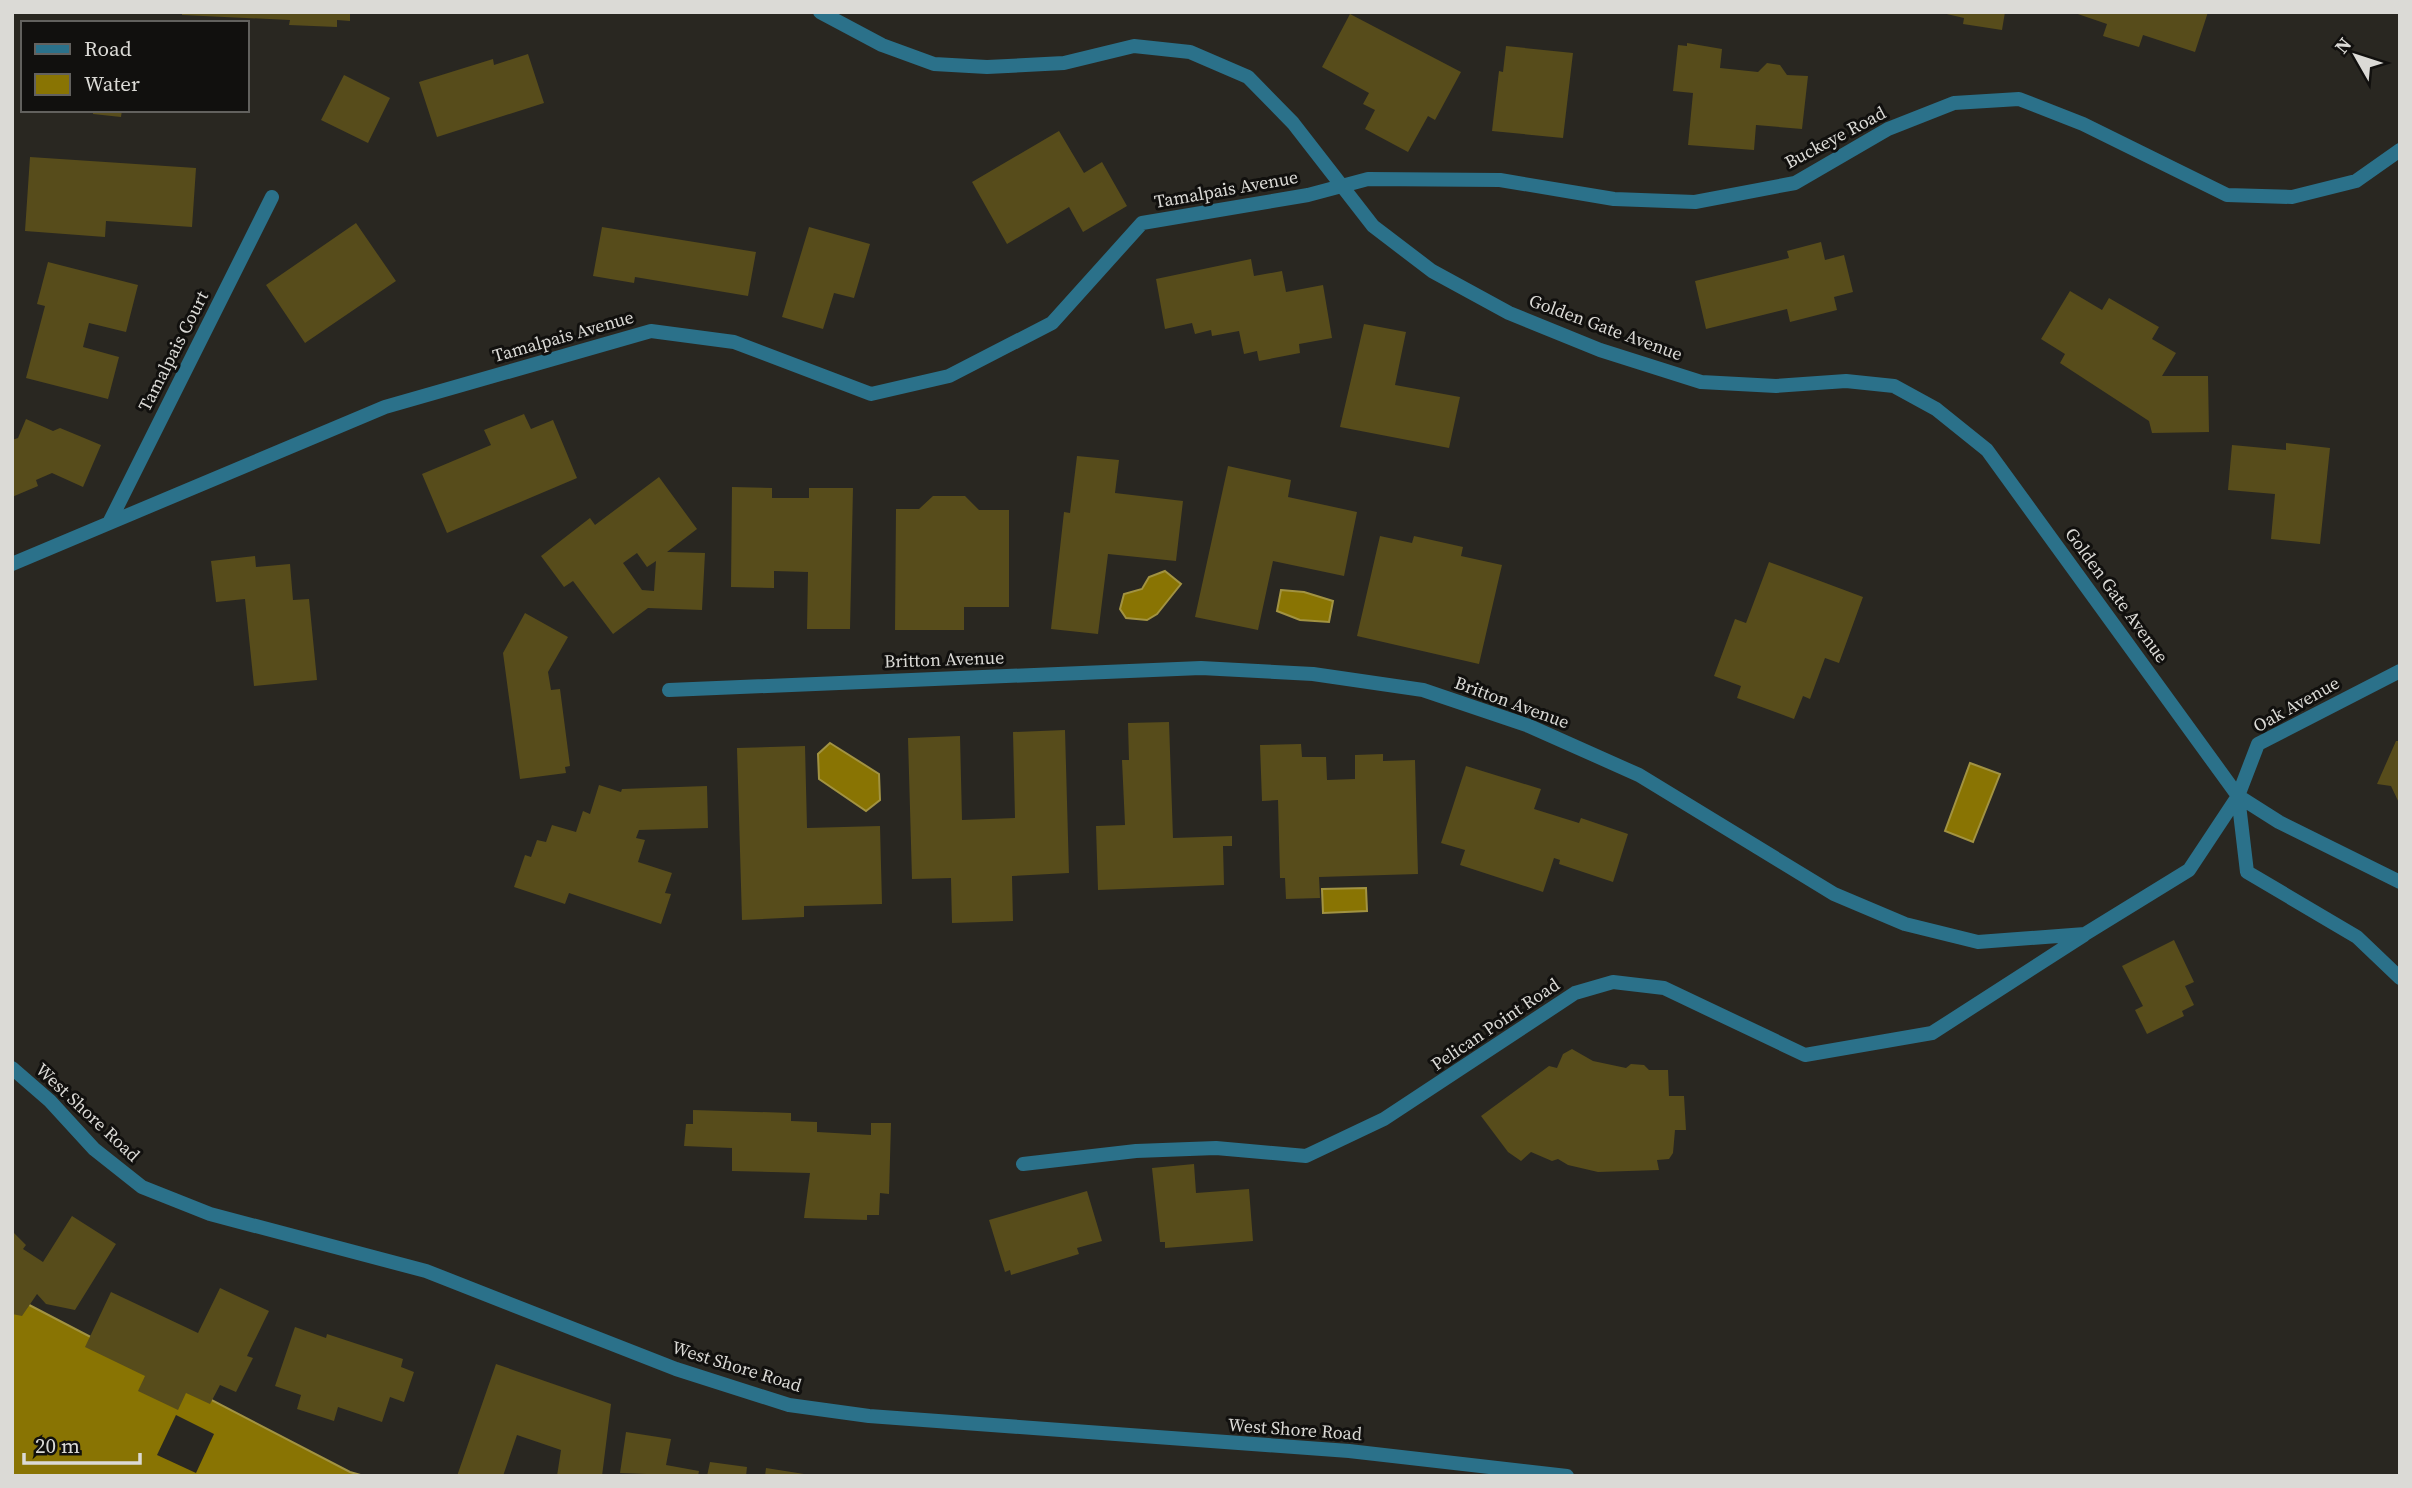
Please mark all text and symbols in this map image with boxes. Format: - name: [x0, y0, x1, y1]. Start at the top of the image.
- legend: [21, 21, 248, 112]
- north arrow: [2321, 21, 2391, 91]
- text: N: [2328, 32, 2357, 59]
- text: Road: [84, 34, 132, 63]
- text: Water: [84, 69, 140, 98]
- street label: Buckeye Road: [1780, 100, 1890, 174]
- street label: Tamalpais Avenue: [1152, 164, 1300, 214]
- street label: Tamalpais Court: [132, 286, 214, 415]
- street label: Golden Gate Avenue: [1526, 288, 1686, 366]
- street label: Tamalpais Avenue: [490, 304, 636, 368]
- street label: Golden Gate Avenue: [2059, 522, 2175, 668]
- street label: Britton Avenue: [883, 644, 1005, 674]
- street label: Britton Avenue: [1451, 670, 1573, 734]
- street label: Oak Avenue: [2248, 670, 2344, 738]
- street label: Pelican Point Road: [1426, 972, 1564, 1076]
- street label: West Shore Road: [30, 1057, 146, 1167]
- street label: West Shore Road: [669, 1334, 805, 1398]
- street label: West Shore Road: [1227, 1412, 1363, 1446]
- scale bar: [24, 1422, 140, 1466]
- text: 20 m: [35, 1431, 80, 1460]

